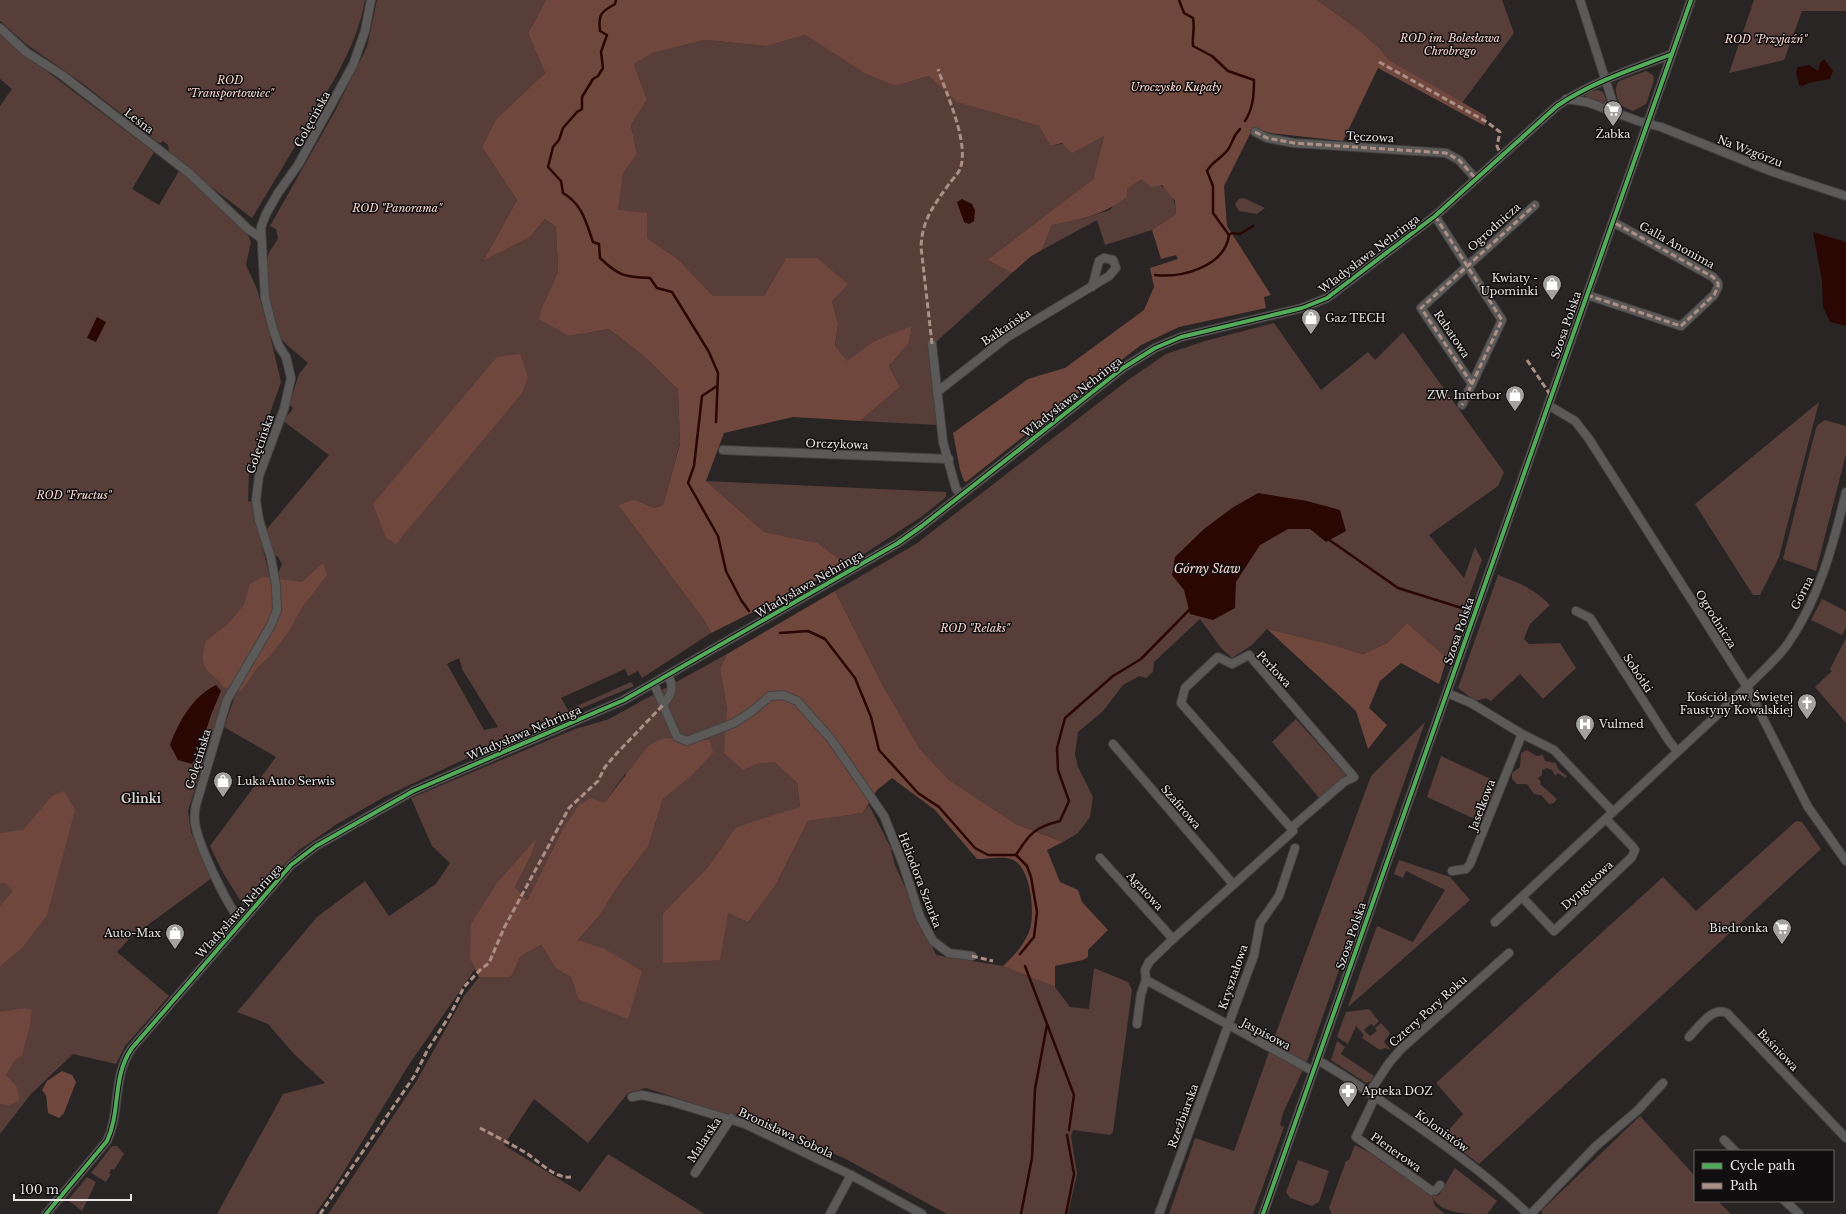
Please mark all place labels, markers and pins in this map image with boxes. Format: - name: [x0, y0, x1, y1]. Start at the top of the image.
- supermarket icon: Żabka: [1602, 99, 1624, 127]
- place label: Żabka: [1596, 127, 1631, 141]
- place label: Kwiaty - Upominki: [1481, 271, 1538, 298]
- shop icon: Kwiaty - Upominki: [1541, 273, 1563, 301]
- shop icon: Gaz TECH: [1300, 307, 1322, 335]
- place label: Gaz TECH: [1325, 311, 1385, 325]
- shop icon: ZW. Interbor: [1504, 384, 1526, 412]
- place label: ZW. Interbor: [1427, 388, 1502, 402]
- place label: Kościół pw. Świętej Faustyny Kowalskiej: [1680, 690, 1793, 717]
- church icon: Kościół pw. Świętej Faustyny Kowalskiej: [1796, 692, 1818, 720]
- hospital icon: Vulmed: [1574, 713, 1596, 741]
- place label: Vulmed: [1598, 717, 1644, 731]
- shop icon: Luka Auto Serwis: [212, 770, 234, 798]
- place label: Luka Auto Serwis: [237, 774, 335, 788]
- supermarket icon: Biedronka: [1771, 917, 1793, 945]
- place label: Biedronka: [1709, 921, 1769, 935]
- shop icon: Auto-Max: [164, 922, 186, 950]
- place label: Auto-Max: [103, 926, 161, 940]
- pharmacy icon: Apteka DOZ: [1337, 1080, 1359, 1108]
- place label: Apteka DOZ: [1361, 1084, 1433, 1098]

